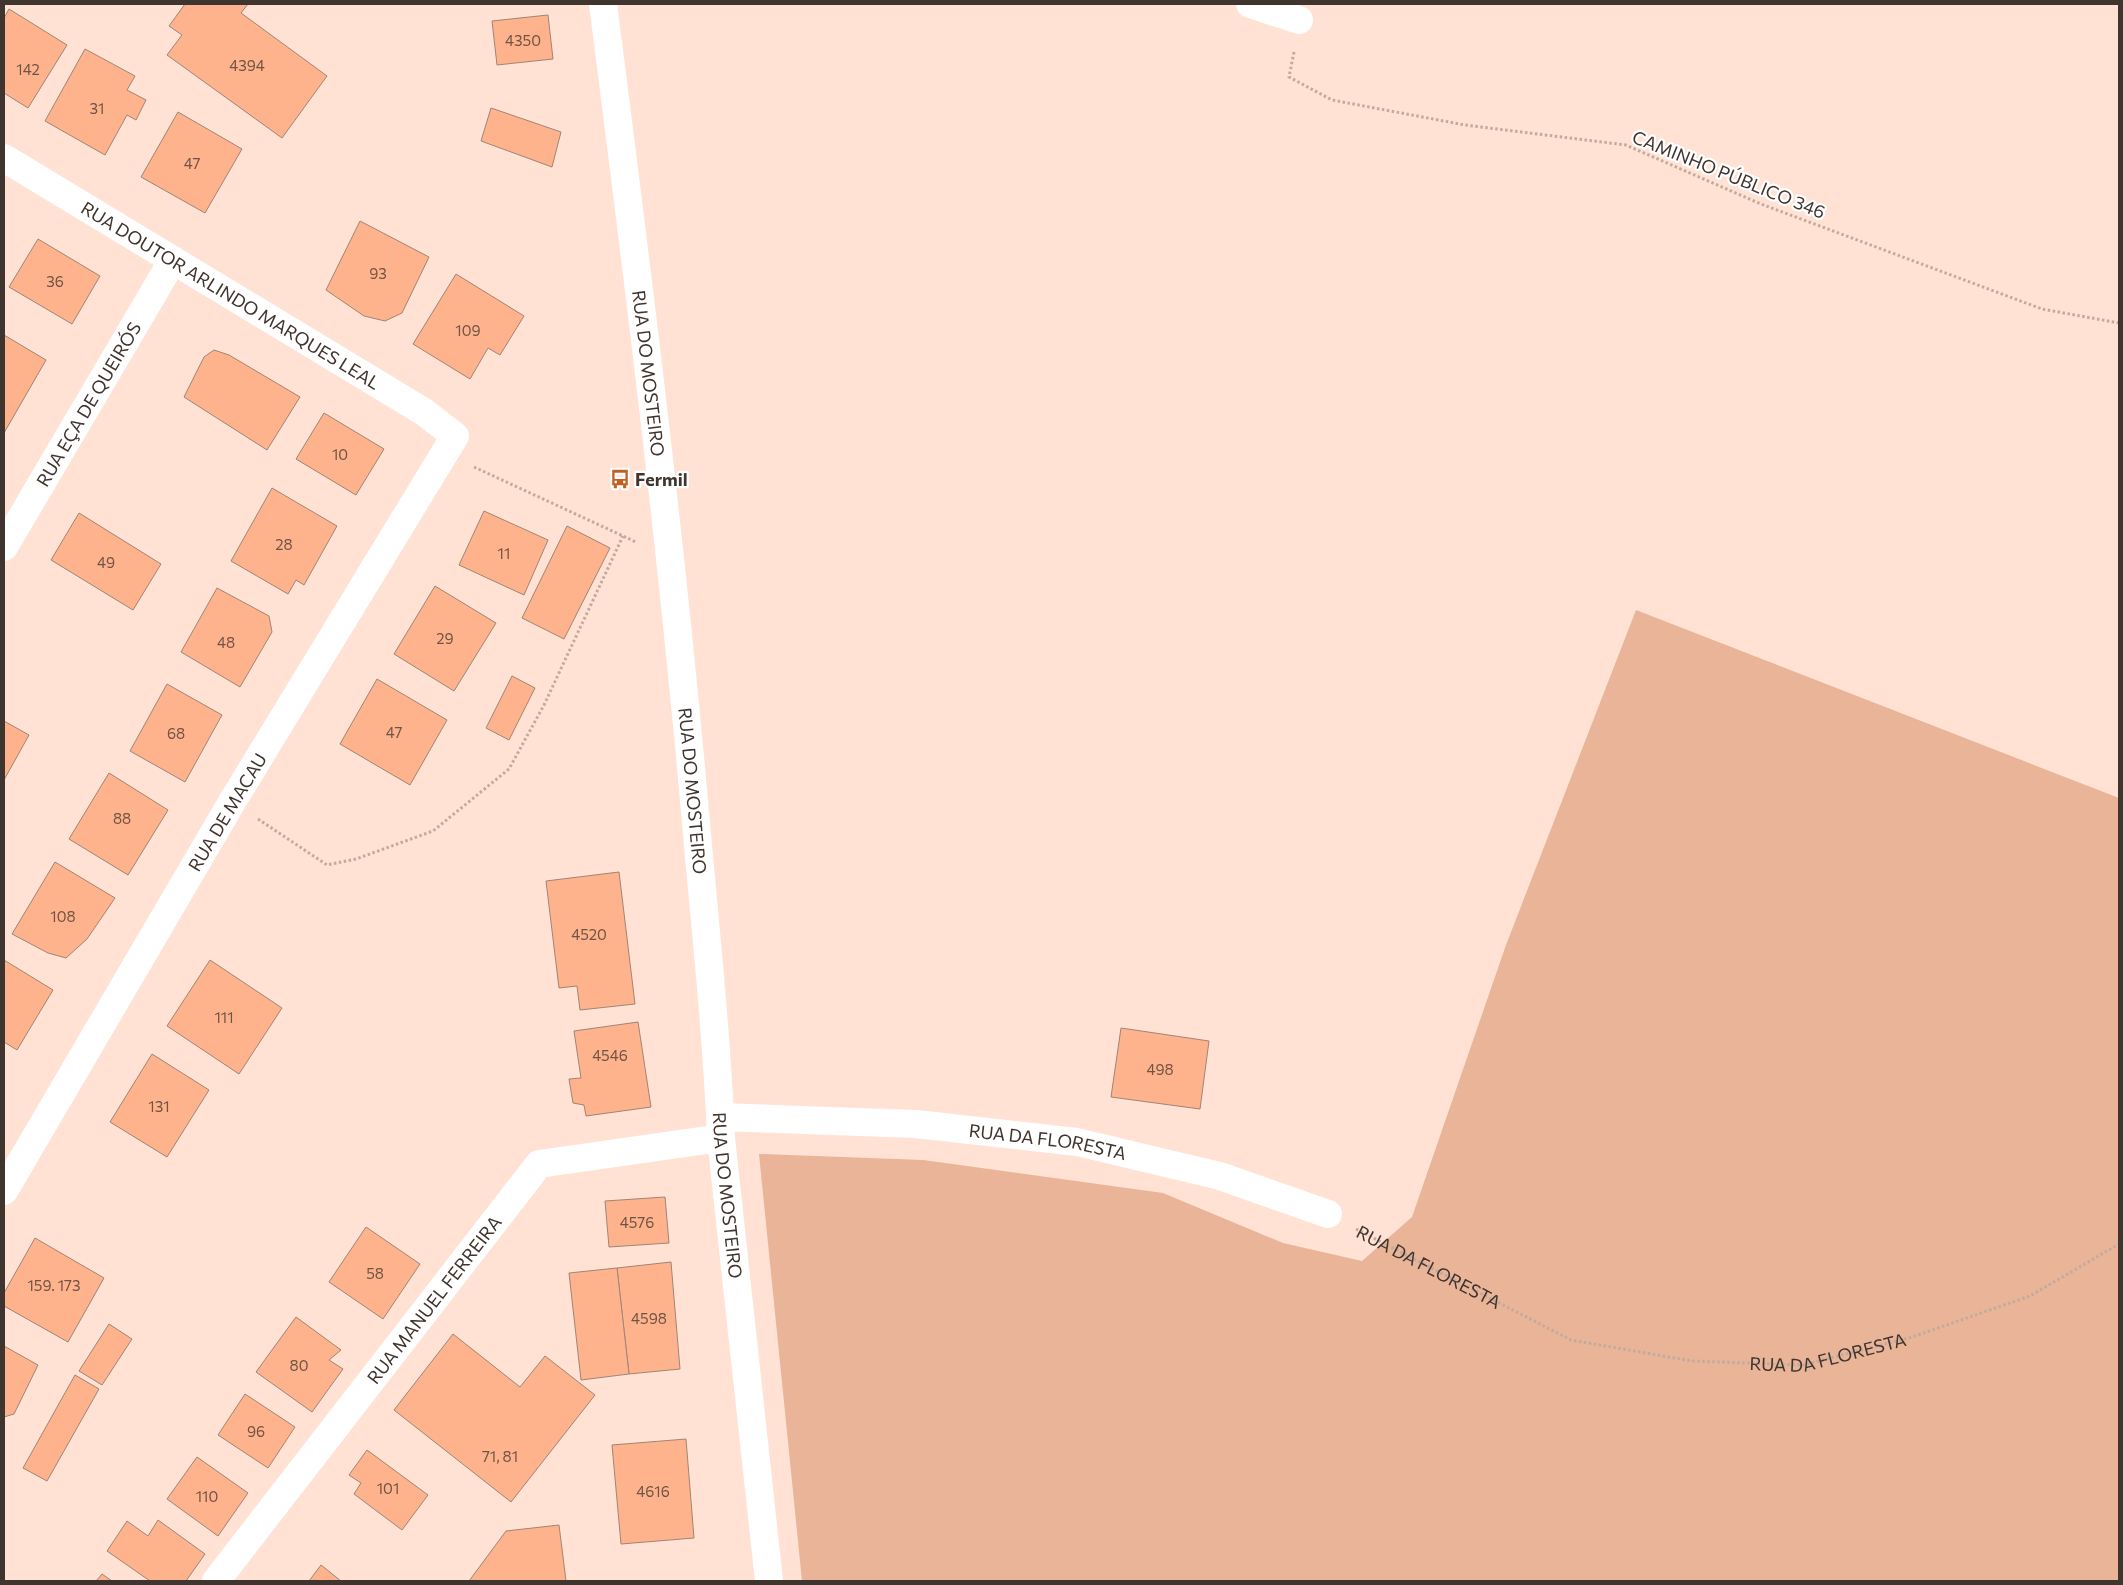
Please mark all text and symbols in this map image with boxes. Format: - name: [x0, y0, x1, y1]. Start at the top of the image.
- house number: 4350: [505, 31, 541, 49]
- house number: 4394: [229, 56, 265, 74]
- house number: 142: [16, 60, 40, 78]
- house number: 31: [90, 99, 104, 117]
- street label: CAMINHO PÚBLICO 346: [1629, 125, 1829, 223]
- house number: 47: [184, 154, 200, 172]
- street label: RUA DOUTOR ARLINDO MARQUES LEAL: [77, 196, 384, 394]
- house number: 93: [369, 264, 387, 282]
- house number: 36: [46, 272, 64, 290]
- street label: RUA DO MOSTEIRO: [628, 289, 670, 458]
- street label: RUA EÇA DE QUEIRÓS: [31, 318, 145, 490]
- house number: 109: [455, 321, 481, 339]
- house number: 10: [332, 445, 348, 463]
- bus stop icon: Fermil: [609, 468, 631, 490]
- place label: Fermil: [635, 468, 688, 490]
- house number: 28: [275, 535, 293, 553]
- house number: 11: [498, 544, 510, 562]
- house number: 49: [97, 553, 115, 571]
- house number: 29: [436, 629, 454, 647]
- house number: 48: [217, 633, 235, 651]
- street label: RUA DO MOSTEIRO: [674, 706, 712, 875]
- house number: 47: [386, 723, 402, 741]
- house number: 68: [167, 724, 185, 742]
- street label: RUA DE MACAU: [183, 749, 271, 875]
- house number: 88: [113, 809, 131, 827]
- house number: 108: [50, 907, 76, 925]
- house number: 4520: [571, 925, 607, 943]
- house number: 111: [214, 1008, 234, 1026]
- house number: 4546: [592, 1046, 628, 1064]
- house number: 498: [1146, 1060, 1174, 1078]
- house number: 131: [148, 1097, 170, 1115]
- street label: RUA DO MOSTEIRO: [709, 1112, 747, 1280]
- street label: RUA DA FLORESTA: [968, 1119, 1129, 1164]
- street label: RUA MANUEL FERREIRA: [362, 1211, 506, 1388]
- house number: 4576: [620, 1213, 654, 1231]
- street label: RUA DA FLORESTA: [1353, 1220, 1505, 1313]
- house number: 58: [366, 1264, 384, 1282]
- house number: 159. 173: [27, 1276, 81, 1294]
- house number: 4598: [631, 1309, 667, 1327]
- street label: RUA DA FLORESTA: [1749, 1328, 1908, 1376]
- house number: 80: [290, 1356, 308, 1374]
- house number: 96: [247, 1422, 265, 1440]
- house number: 71, 81: [482, 1447, 518, 1465]
- house number: 101: [377, 1479, 399, 1497]
- house number: 4616: [636, 1482, 670, 1500]
- house number: 110: [196, 1487, 218, 1505]

